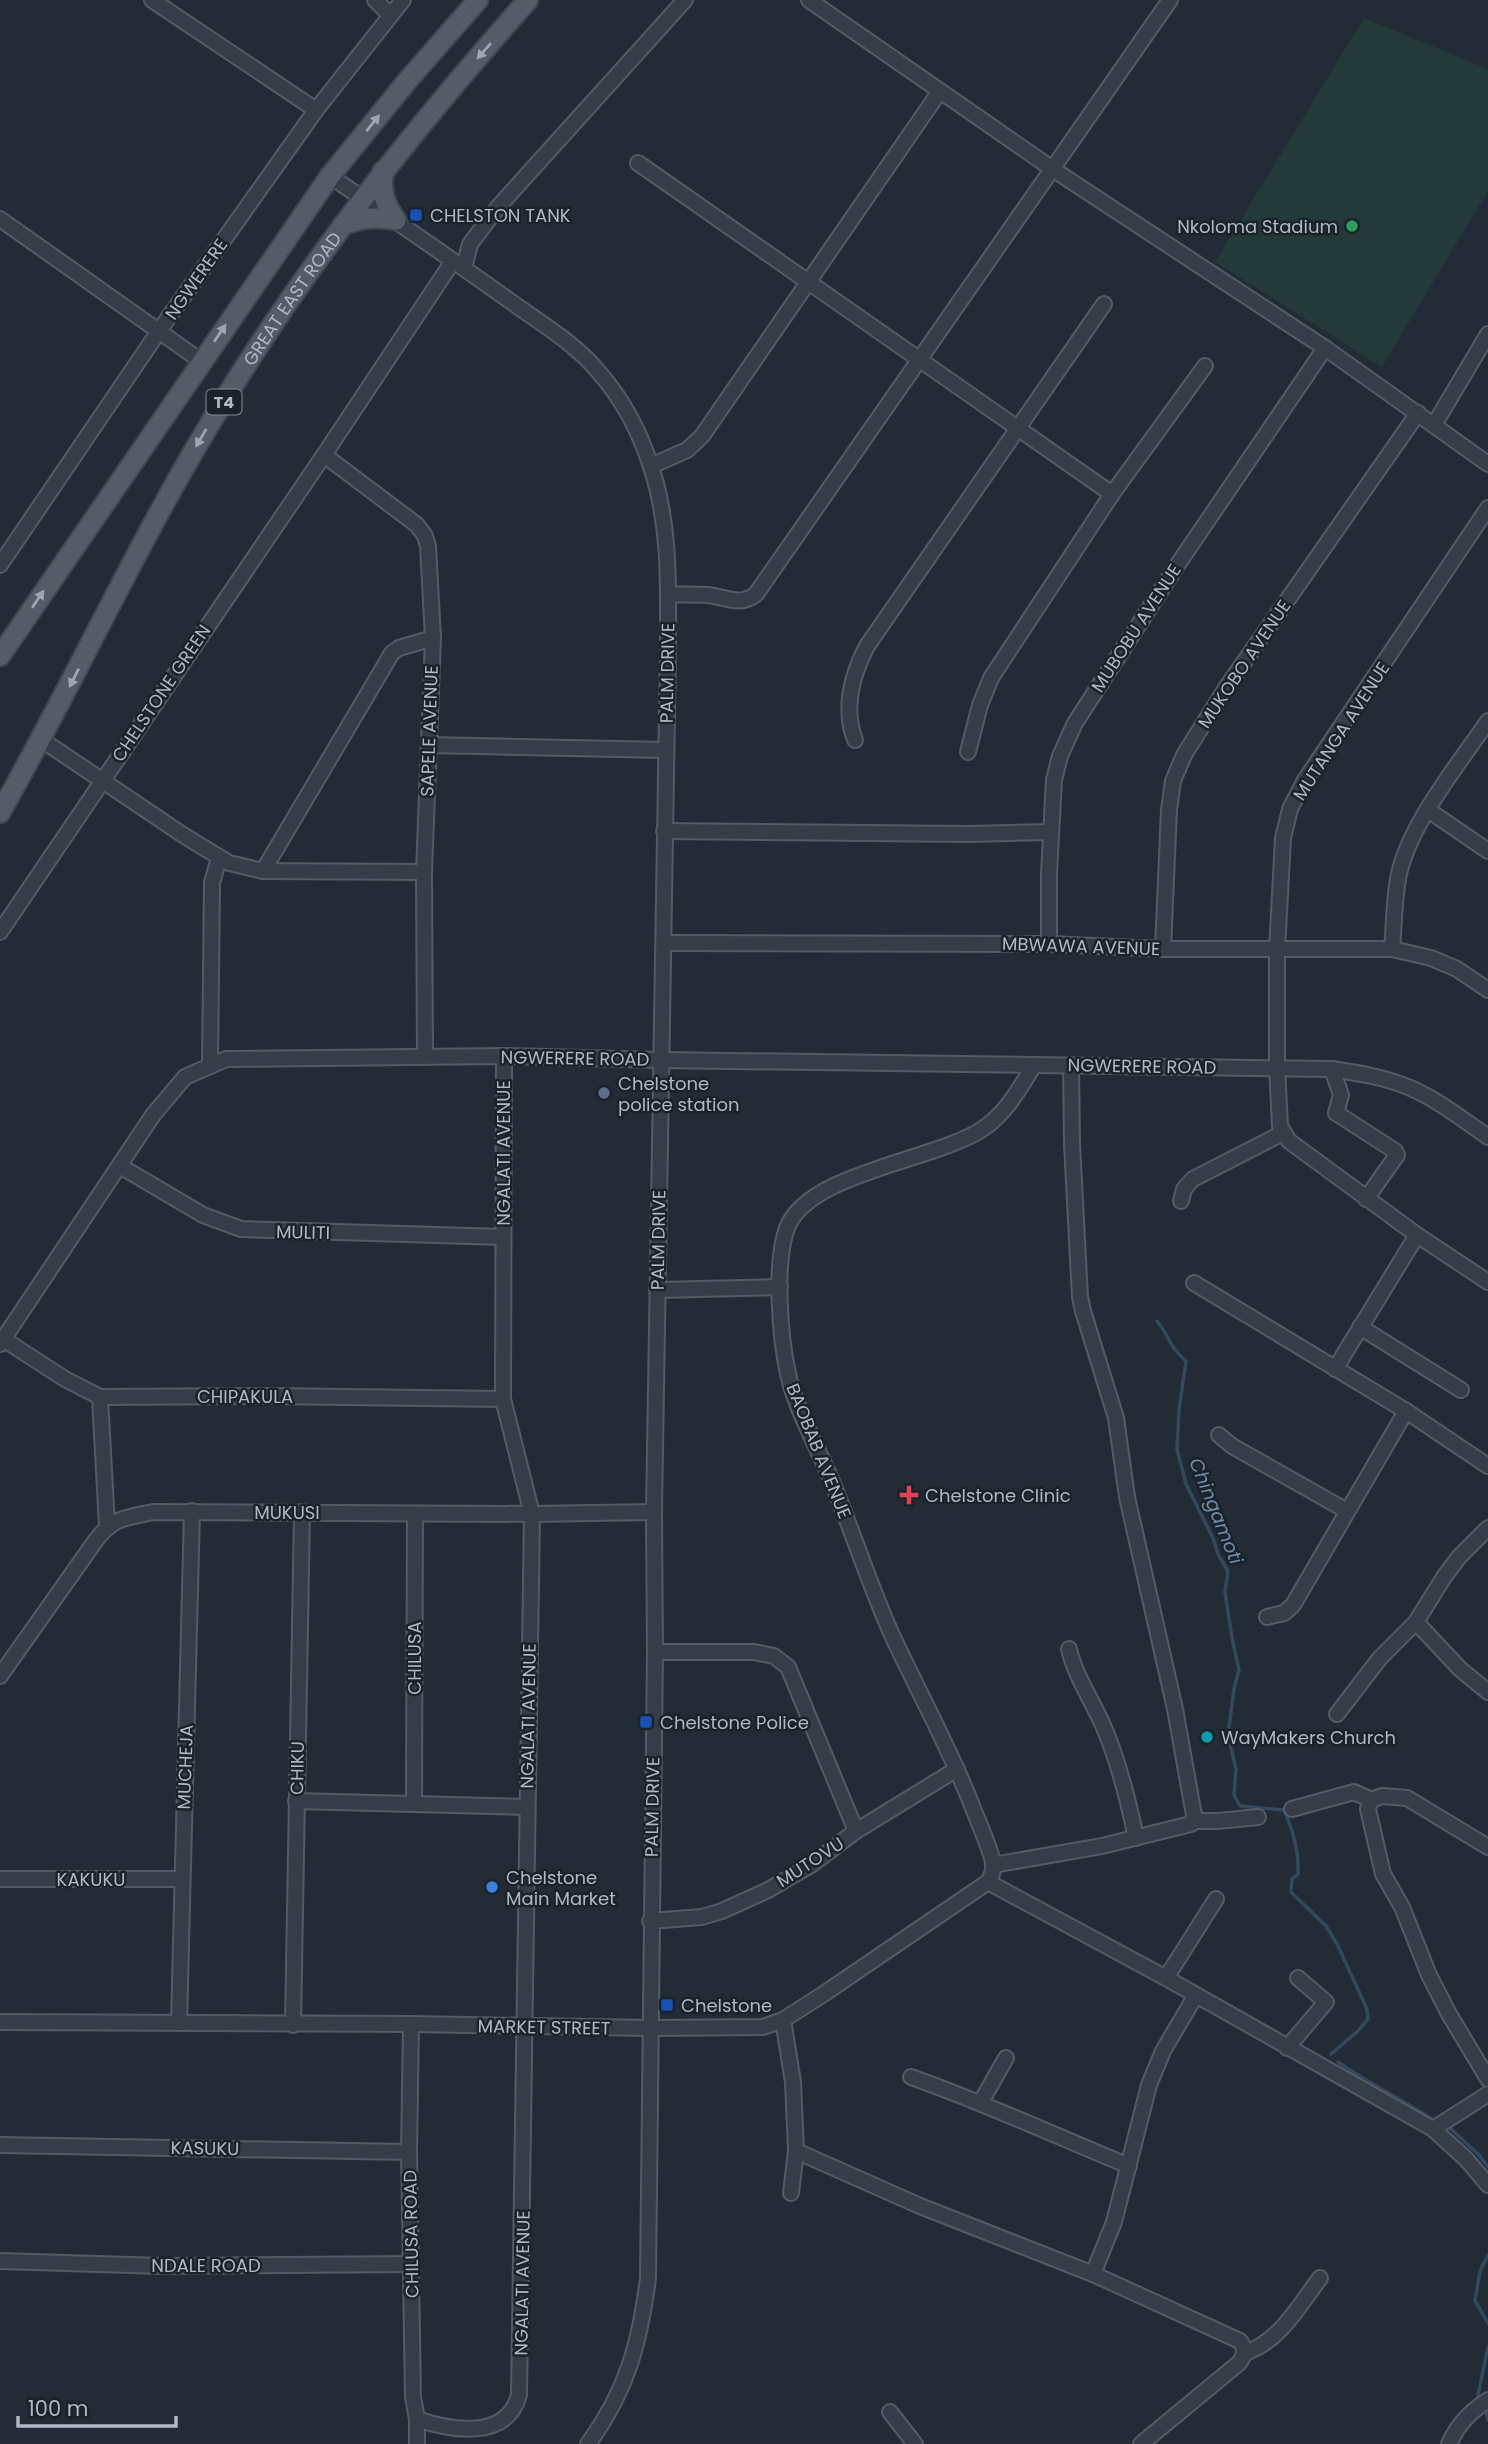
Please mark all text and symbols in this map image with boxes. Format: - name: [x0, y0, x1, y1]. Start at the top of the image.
- one-way arrow: [477, 43, 492, 60]
- one-way arrow: [365, 114, 380, 132]
- place label: CHELSTON TANK: [430, 203, 571, 228]
- marker: CHELSTON TANK: [408, 207, 424, 223]
- place label: Nkoloma Stadium: [1177, 214, 1338, 239]
- marker: Nkoloma Stadium: [1344, 218, 1360, 234]
- street label: GREAT EAST ROAD: [237, 226, 347, 370]
- street label: NGWERERE: [159, 233, 233, 325]
- one-way arrow: [213, 324, 227, 342]
- road number: T4: [206, 390, 242, 414]
- one-way arrow: [195, 428, 208, 447]
- street label: MUBOBU AVENUE: [1085, 559, 1187, 697]
- one-way arrow: [31, 590, 45, 608]
- street label: MUKOBO AVENUE: [1192, 595, 1296, 733]
- street label: CHELSTONE GREEN: [106, 619, 216, 767]
- street label: PALM DRIVE: [654, 623, 680, 723]
- street label: MUTANGA AVENUE: [1287, 657, 1395, 805]
- street label: SAPELE AVENUE: [414, 665, 444, 797]
- one-way arrow: [68, 668, 80, 688]
- street label: MBWAWA AVENUE: [1001, 931, 1161, 961]
- street label: NGWERERE ROAD: [501, 1044, 649, 1072]
- street label: NGWERERE ROAD: [1068, 1052, 1216, 1080]
- place label: Chelstone police station: [618, 1071, 740, 1117]
- street label: NGALATI AVENUE: [491, 1080, 516, 1226]
- marker: Chelstone police station: [596, 1085, 612, 1101]
- street label: PALM DRIVE: [645, 1190, 671, 1290]
- street label: MULITI: [276, 1219, 330, 1245]
- street label: BAOBAB AVENUE: [780, 1380, 858, 1522]
- street label: CHIPAKULA: [197, 1384, 293, 1409]
- water label: Chingamoti: [1182, 1454, 1250, 1569]
- place label: Chelstone Clinic: [925, 1483, 1071, 1508]
- marker: Chelstone Clinic: [899, 1485, 919, 1505]
- street label: MUKUSI: [254, 1500, 320, 1525]
- street label: CHILUSA: [402, 1621, 427, 1695]
- street label: NGALATI AVENUE: [514, 1643, 542, 1789]
- place label: Chelstone Police: [660, 1710, 809, 1735]
- marker: Chelstone Police: [638, 1714, 654, 1730]
- street label: MUCHEJA: [171, 1724, 199, 1810]
- place label: WayMakers Church: [1221, 1725, 1396, 1750]
- marker: WayMakers Church: [1199, 1729, 1215, 1745]
- street label: CHIKU: [284, 1741, 310, 1795]
- street label: PALM DRIVE: [639, 1757, 665, 1857]
- street label: MUTOVU: [771, 1831, 849, 1893]
- place label: Chelstone Main Market: [506, 1865, 616, 1911]
- street label: KAKUKU: [57, 1867, 125, 1892]
- marker: Chelstone Main Market: [484, 1879, 500, 1895]
- place label: Chelstone: [681, 1993, 772, 2018]
- marker: Chelstone: [659, 1997, 675, 2013]
- street label: MARKET STREET: [477, 2013, 611, 2041]
- street label: KASUKU: [171, 2135, 239, 2161]
- street label: CHILUSA ROAD: [397, 2170, 425, 2298]
- street label: NGALATI AVENUE: [508, 2210, 536, 2356]
- street label: NDALE ROAD: [151, 2253, 261, 2278]
- scale bar: [18, 2384, 175, 2428]
- text: 100 m: [28, 2394, 88, 2423]

